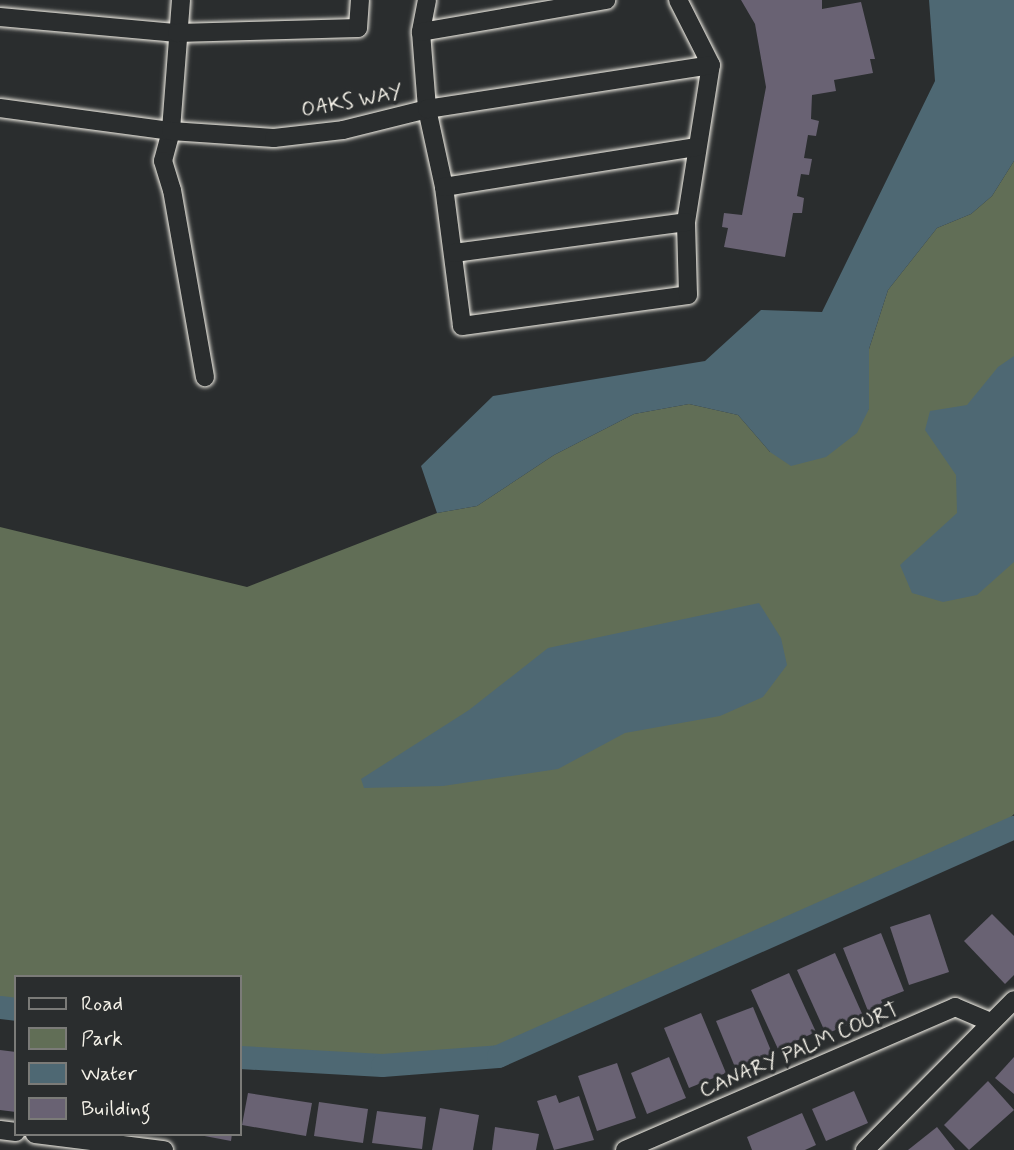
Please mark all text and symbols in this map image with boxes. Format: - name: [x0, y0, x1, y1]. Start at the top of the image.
- street label: OAKS WAY: [299, 79, 405, 123]
- legend: [14, 975, 242, 1136]
- text: Road: [81, 990, 123, 1018]
- street label: CANARY PALM COURT: [695, 996, 903, 1104]
- text: Park: [81, 1025, 123, 1053]
- text: Water: [81, 1060, 137, 1088]
- text: Building: [81, 1095, 151, 1123]

